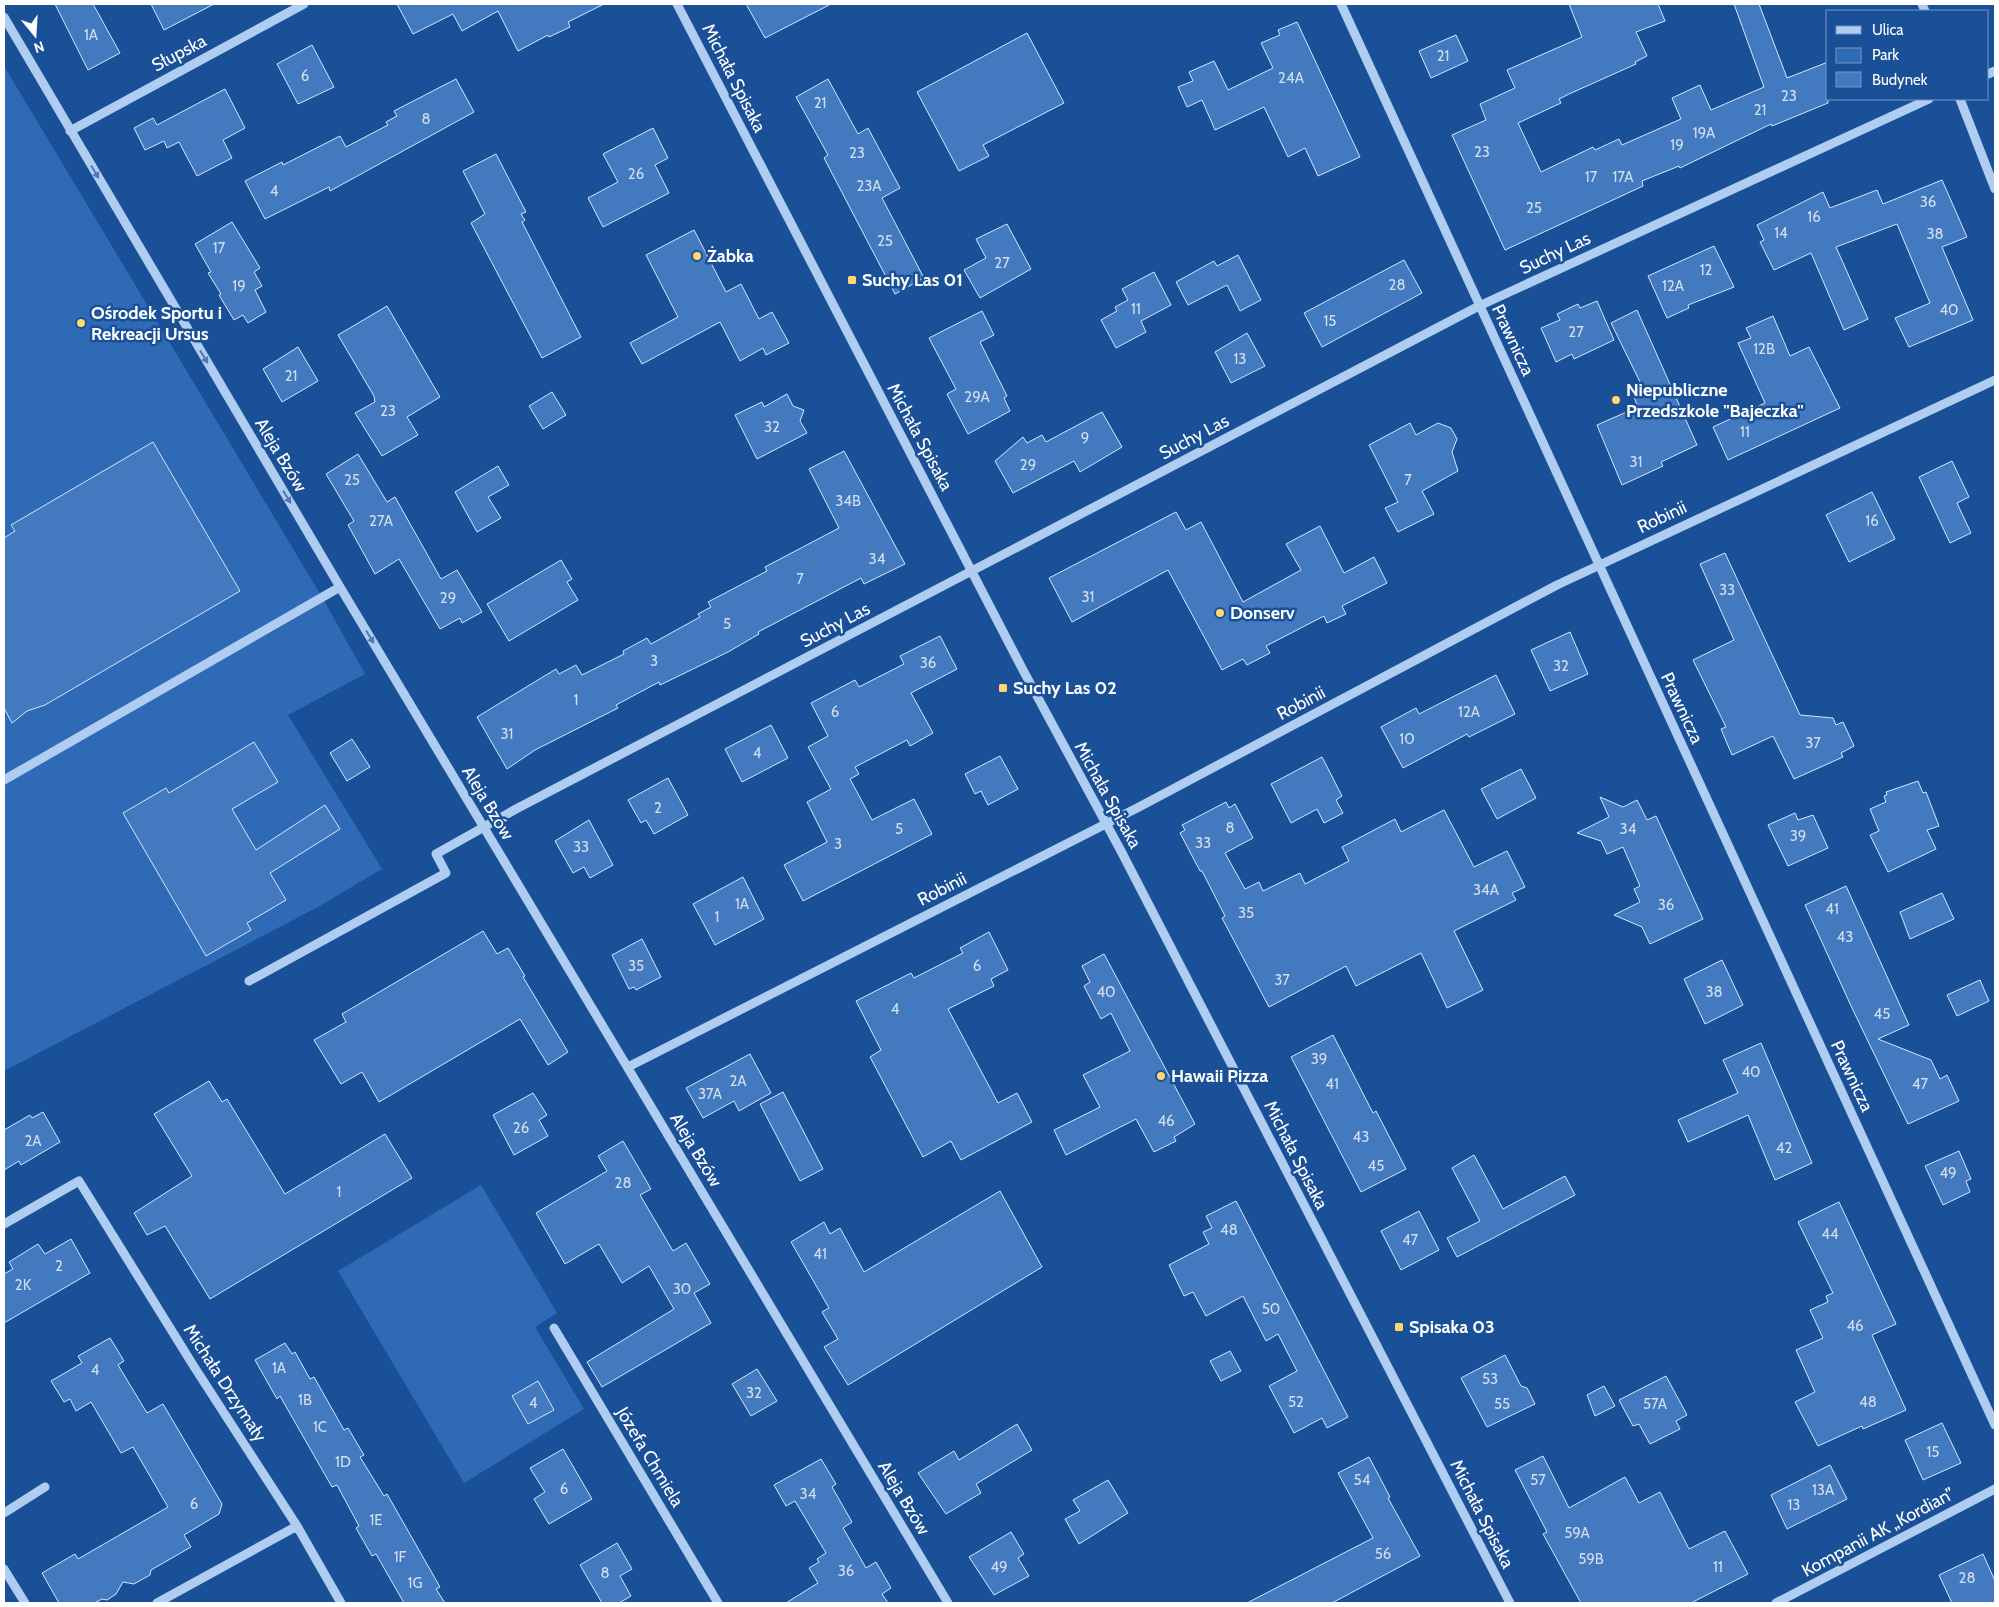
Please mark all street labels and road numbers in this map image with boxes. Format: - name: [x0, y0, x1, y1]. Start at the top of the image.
- street label: Michała Spisaka: [697, 20, 771, 136]
- street label: Słupska: [148, 29, 210, 76]
- street label: Suchy Las: [1516, 227, 1594, 279]
- street label: Prawnicza: [1487, 301, 1539, 380]
- street label: Michała Spisaka: [882, 379, 958, 495]
- street label: Suchy Las: [1155, 410, 1233, 464]
- street label: Aleja Bzów: [250, 414, 312, 496]
- street label: Robinii: [1634, 496, 1690, 538]
- street label: Suchy Las: [796, 598, 874, 652]
- street label: Prawnicza: [1656, 669, 1708, 748]
- street label: Robinii: [1273, 681, 1329, 725]
- street label: Michała Spisaka: [1070, 738, 1147, 853]
- street label: Aleja Bzów: [457, 762, 519, 844]
- street label: Robinii: [914, 867, 970, 911]
- street label: Prawnicza: [1826, 1037, 1878, 1116]
- street label: Michała Spisaka: [1259, 1097, 1333, 1213]
- street label: Aleja Bzów: [665, 1109, 727, 1191]
- street label: Michała Drzymały: [179, 1320, 271, 1446]
- street label: Józefa Chmiela: [611, 1402, 689, 1511]
- street label: Michała Spisaka: [1445, 1456, 1519, 1572]
- street label: Aleja Bzów: [873, 1457, 935, 1539]
- street label: Kompanii AK „Kordian”: [1798, 1482, 1958, 1582]

